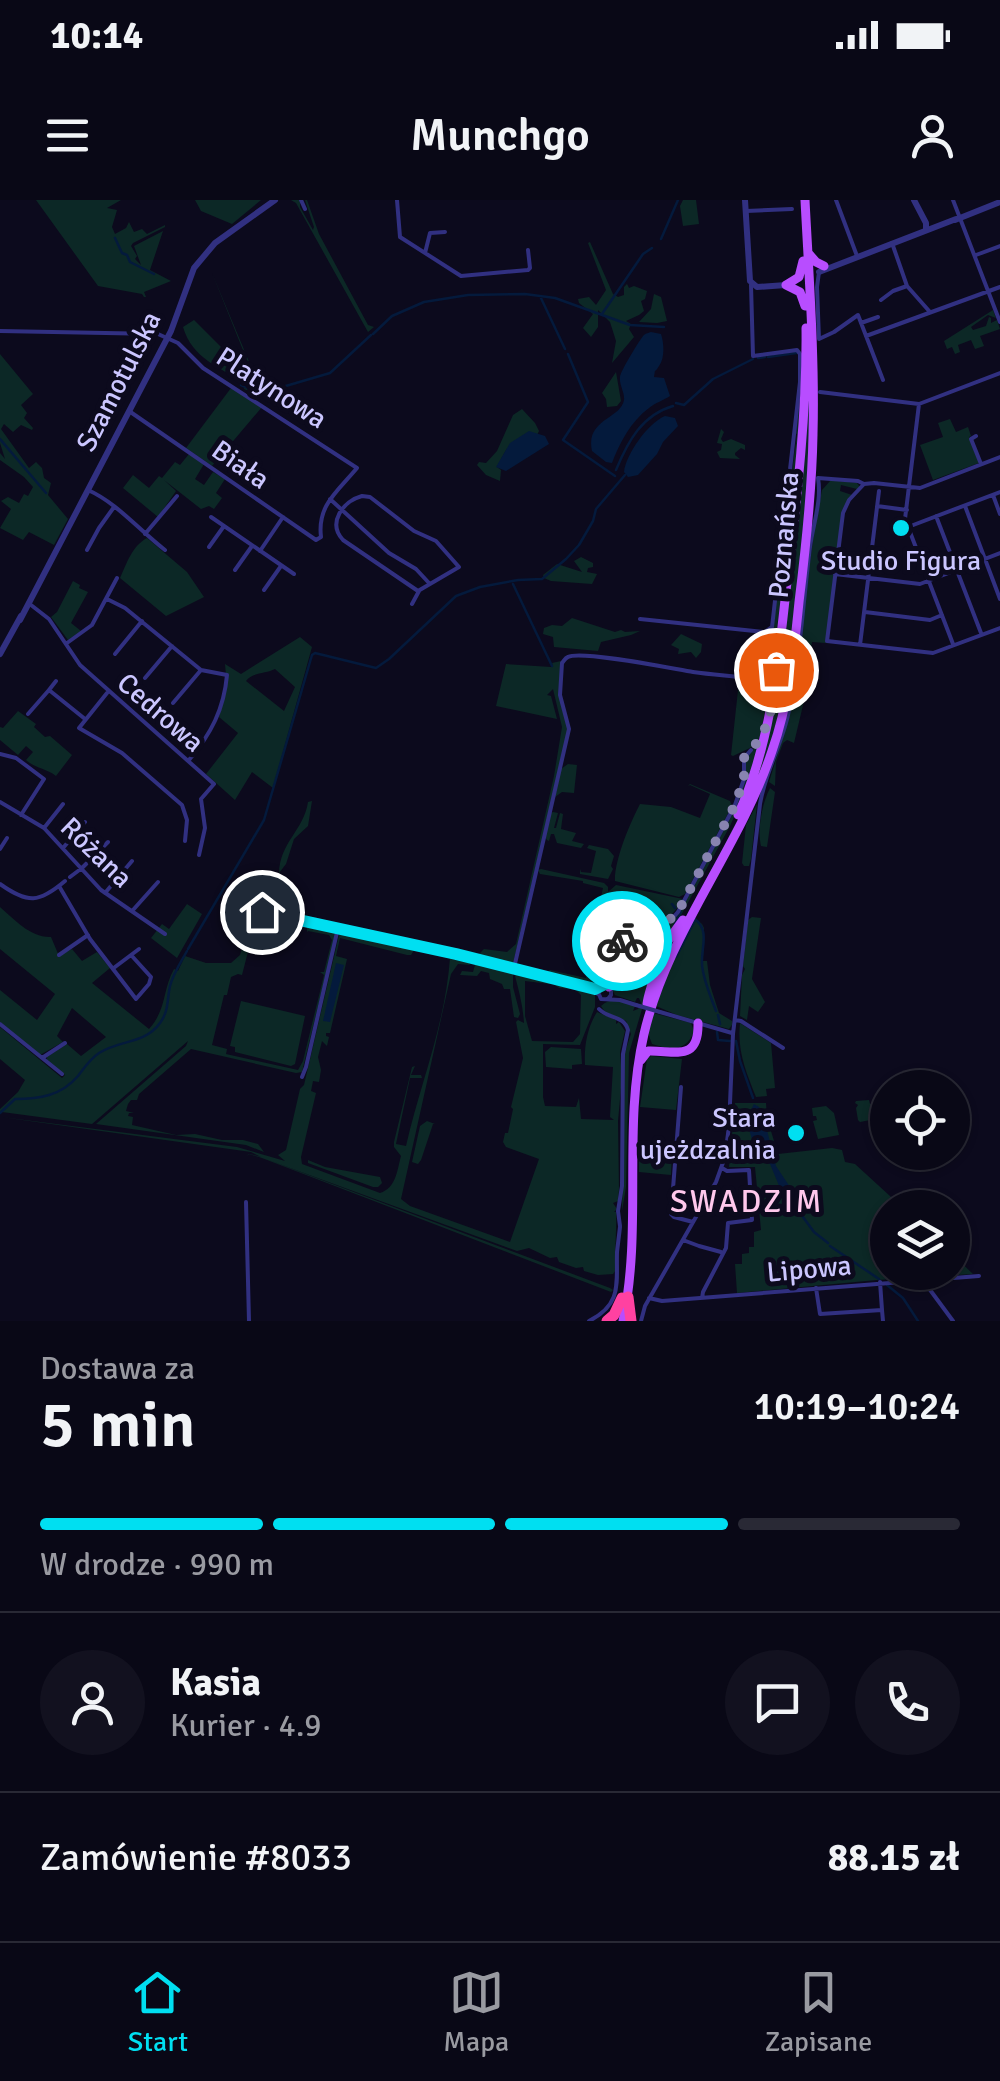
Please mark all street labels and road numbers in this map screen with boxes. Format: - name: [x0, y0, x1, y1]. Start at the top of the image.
- street label: Szamotulska: [69, 306, 169, 457]
- street label: Platynowa: [210, 340, 333, 436]
- street label: Biała: [205, 433, 276, 497]
- street label: Poznańska: [762, 470, 806, 600]
- street label: Cedrowa: [110, 666, 211, 760]
- street label: Różana: [53, 810, 139, 895]
- street label: Lipowa: [765, 1248, 853, 1290]

